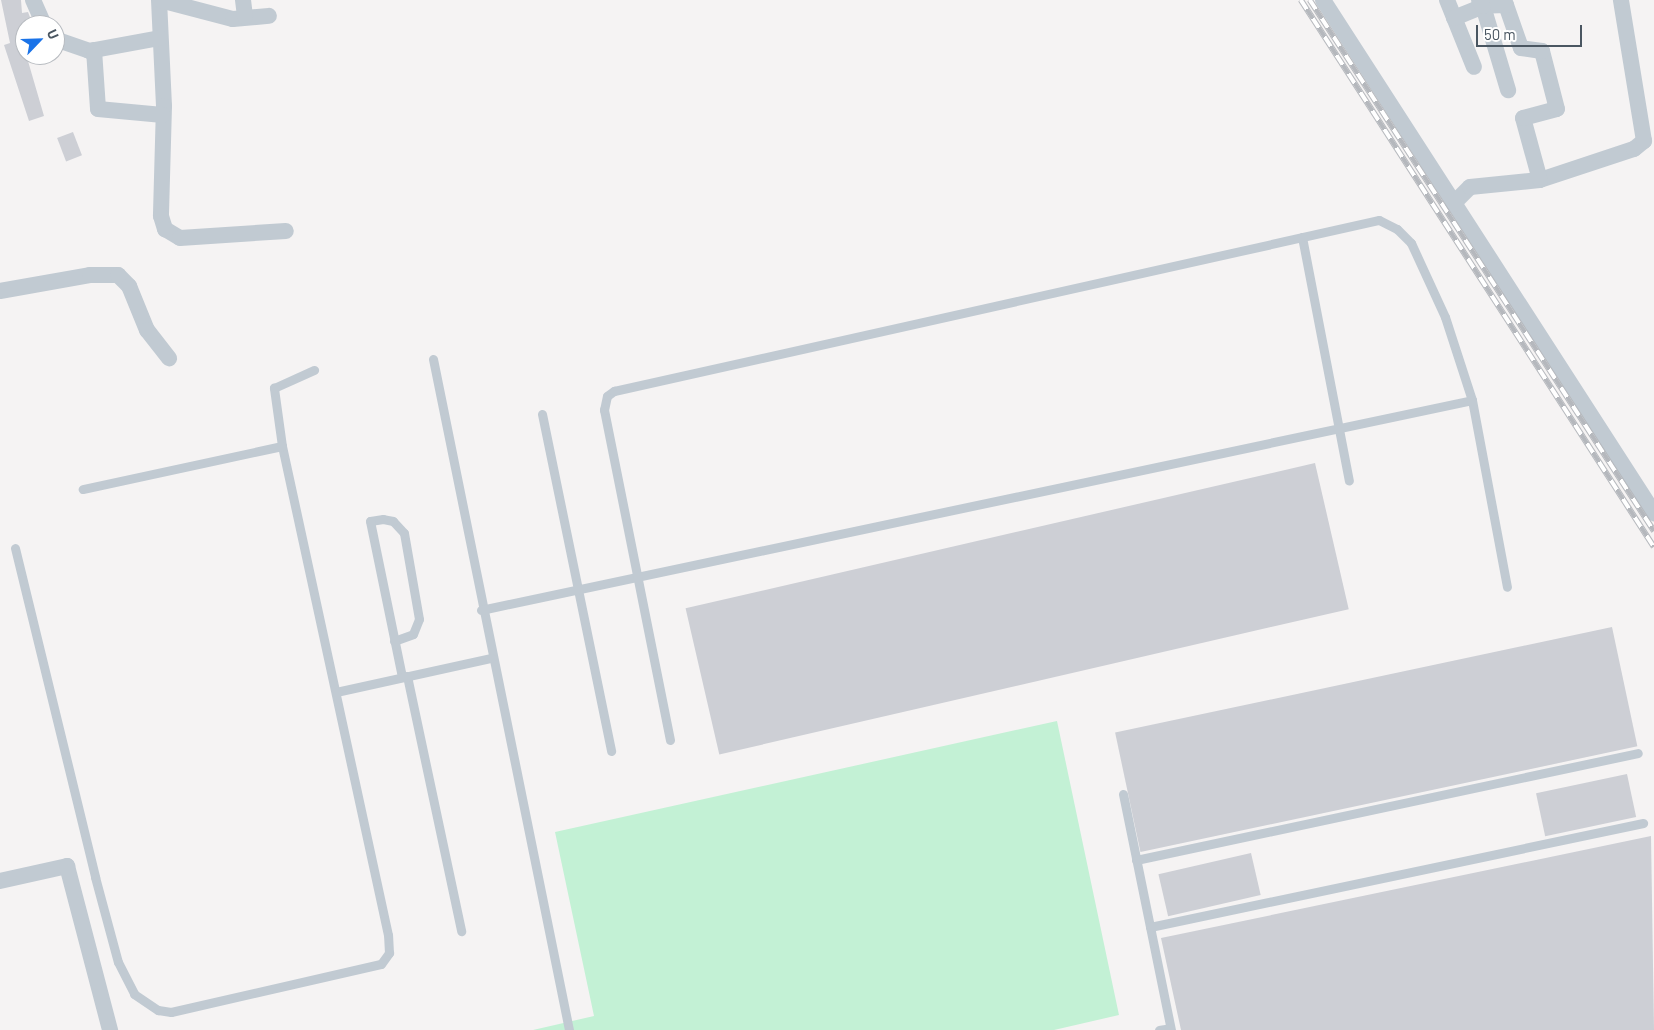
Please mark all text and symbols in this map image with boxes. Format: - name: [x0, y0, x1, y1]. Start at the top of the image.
- north arrow: [15, 15, 65, 65]
- scale bar: [1479, 15, 1585, 47]
- text: 50 m: [1484, 25, 1516, 43]
- text: U: [44, 27, 63, 42]

